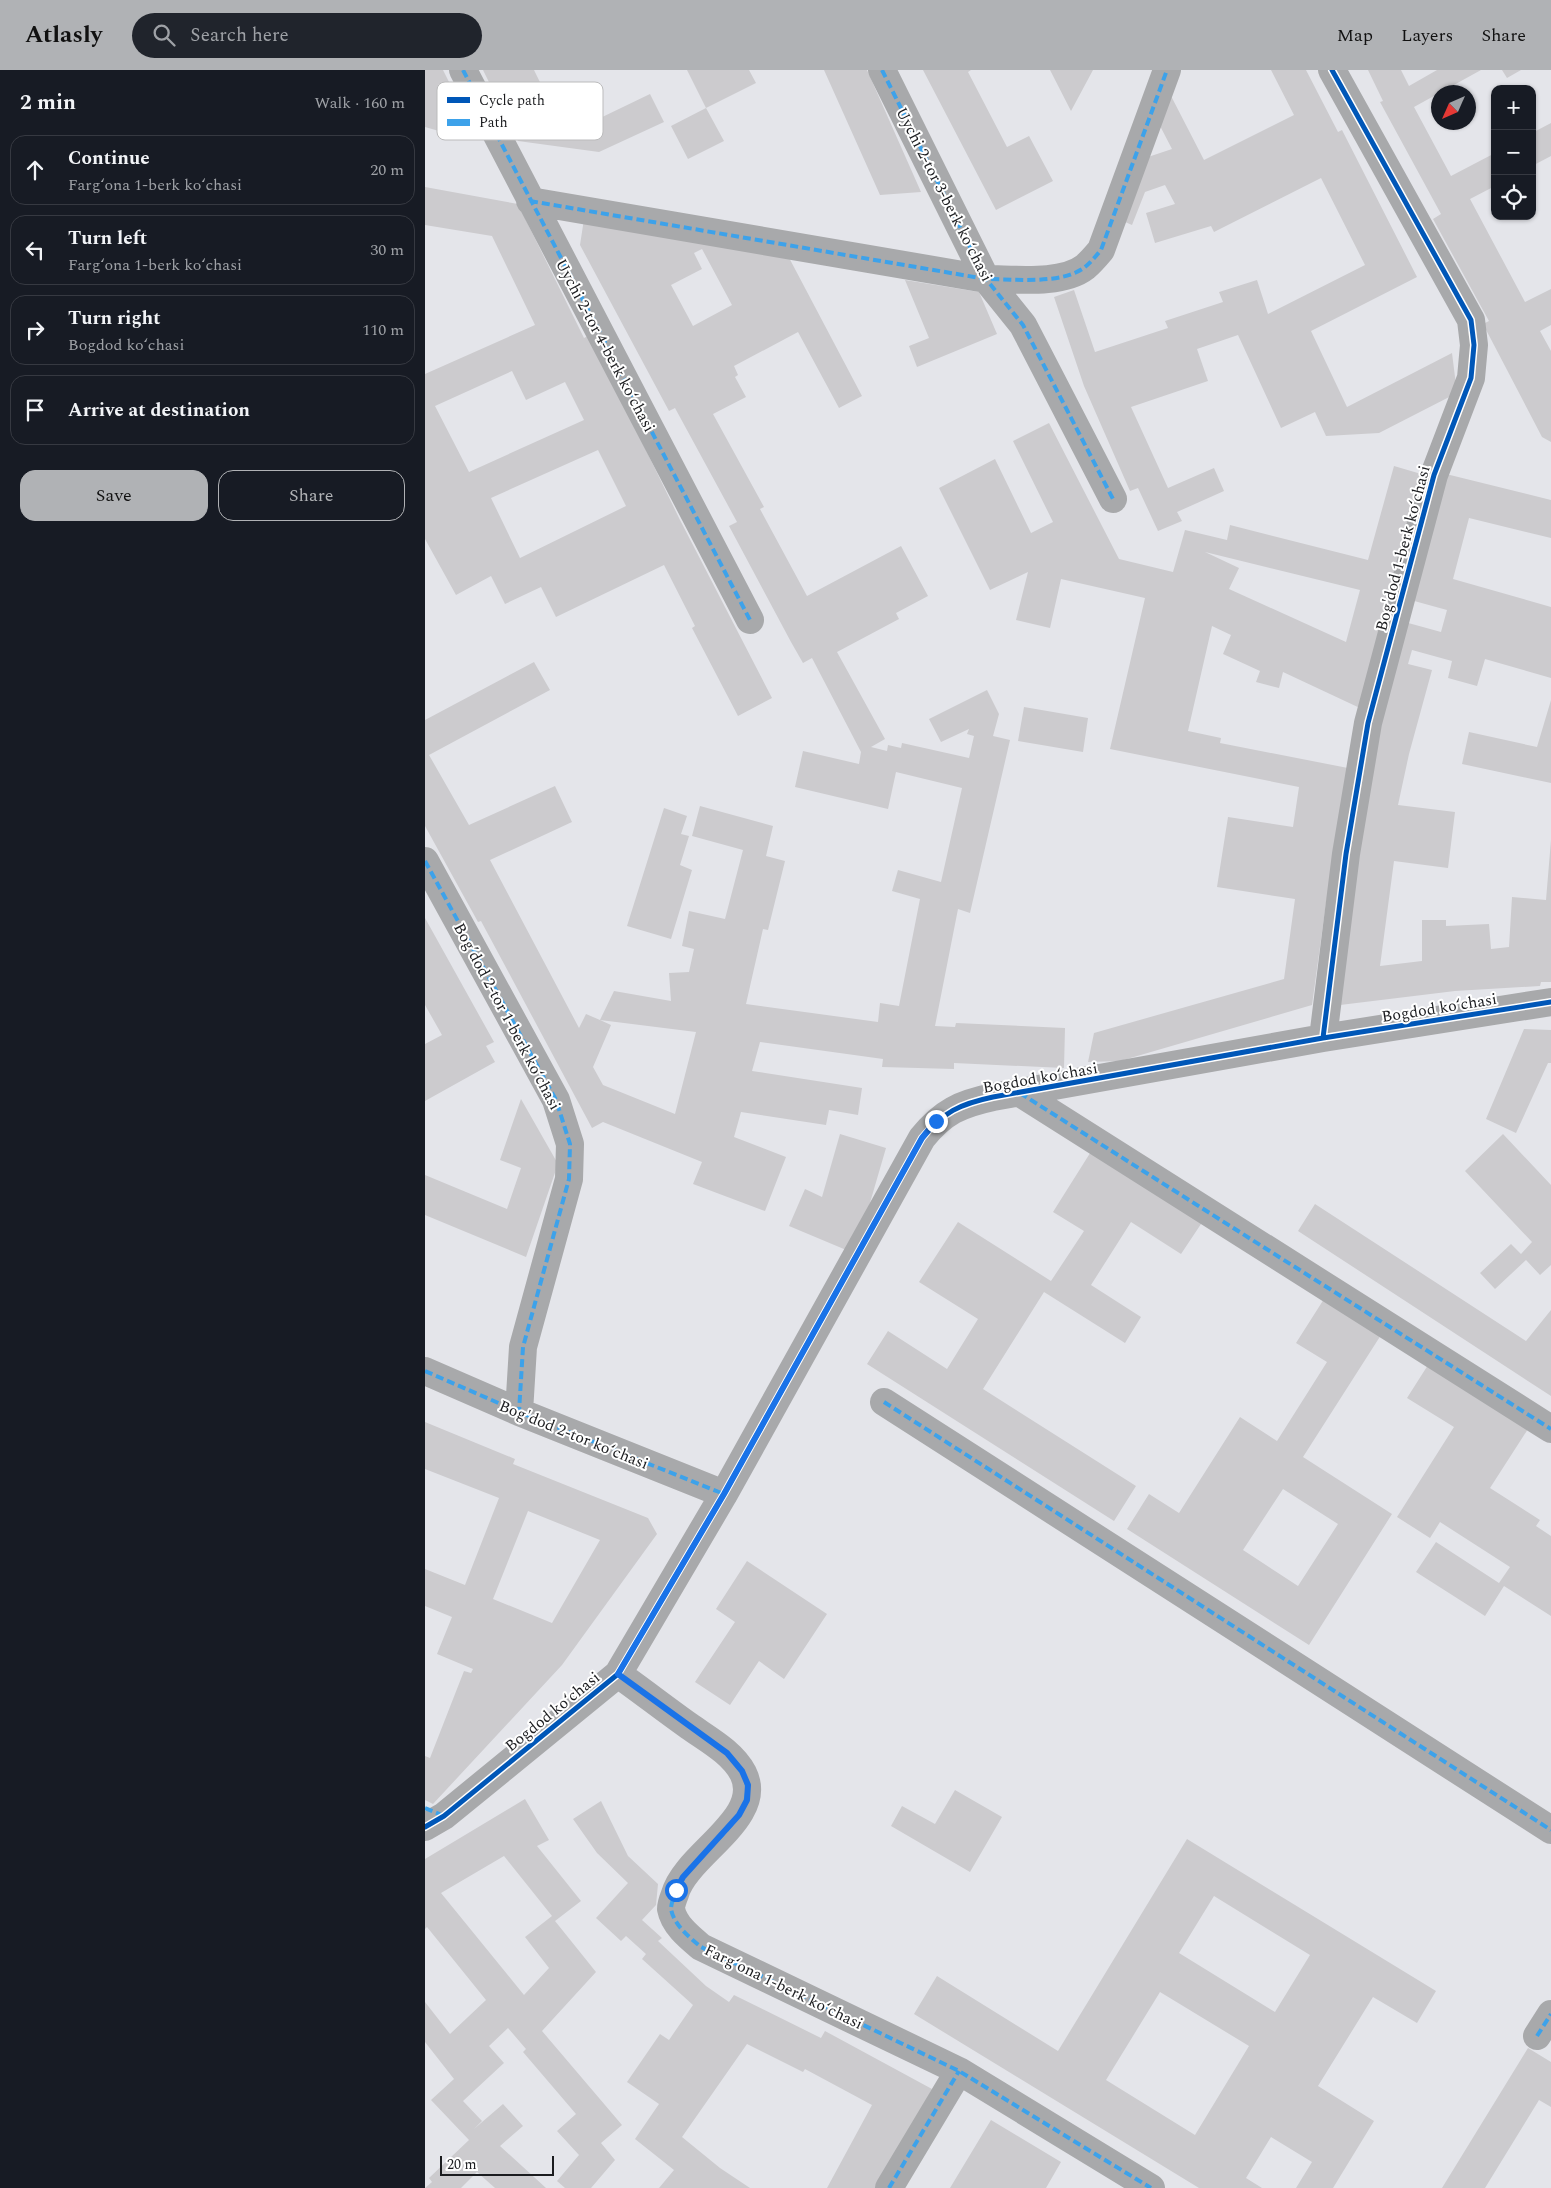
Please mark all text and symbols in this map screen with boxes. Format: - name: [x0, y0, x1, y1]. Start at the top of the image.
- search box: [132, 13, 482, 58]
- text: Atlasly: [25, 17, 102, 53]
- icon: search: [150, 21, 178, 49]
- text: Search here: [190, 21, 289, 50]
- text: Map: [1337, 22, 1373, 49]
- text: Layers: [1401, 22, 1453, 49]
- text: Share: [1481, 22, 1526, 49]
- legend: [437, 82, 603, 140]
- north arrow: [1431, 85, 1476, 130]
- map controls: [1491, 85, 1536, 220]
- button: +: [1491, 85, 1536, 130]
- text: 2 min: [20, 87, 76, 119]
- text: Cycle path: [479, 90, 545, 111]
- text: Walk · 160 m: [314, 91, 405, 115]
- street label: Uychi 2-tor 3-berk koʻchasi: [890, 103, 999, 286]
- text: Path: [479, 112, 508, 133]
- button: −: [1491, 130, 1536, 175]
- text: Continue: [68, 144, 150, 173]
- icon: ahead: [21, 156, 49, 184]
- text: 20 m: [370, 158, 404, 182]
- text: Fargʻona 1-berk koʻchasi: [68, 173, 242, 197]
- button: locate: [1491, 175, 1536, 220]
- text: Turn left: [68, 224, 147, 253]
- icon: left: [21, 236, 49, 264]
- text: 30 m: [370, 238, 404, 262]
- text: Fargʻona 1-berk koʻchasi: [68, 253, 242, 277]
- street label: Uychi 2-tor 4-berk koʻchasi: [549, 255, 661, 436]
- text: Turn right: [68, 304, 161, 333]
- icon: right: [21, 316, 49, 344]
- text: 110 m: [362, 318, 404, 342]
- text: Bogdod koʻchasi: [68, 333, 184, 357]
- icon: arrive: [21, 396, 49, 424]
- text: Arrive at destination: [68, 396, 250, 425]
- street label: Bog'dod 1-berk koʻchasi: [1369, 463, 1437, 634]
- button: Save: [20, 470, 208, 521]
- button: Share: [218, 470, 405, 521]
- street label: Bogʼdod 2-tor 1-berk koʻchasi: [447, 918, 567, 1114]
- street label: Bogdod koʻchasi: [1380, 987, 1499, 1029]
- street label: Bogdod koʻchasi: [981, 1056, 1100, 1100]
- route end: [925, 1110, 948, 1133]
- street label: Bog'dod 2-tor koʻchasi: [495, 1394, 652, 1476]
- street label: Bogdod koʻchasi: [500, 1666, 605, 1758]
- route start: [665, 1879, 688, 1902]
- street label: Fargʻona 1-berk koʻchasi: [700, 1938, 867, 2036]
- scale bar: [440, 2153, 554, 2176]
- text: 20 m: [447, 2154, 477, 2175]

